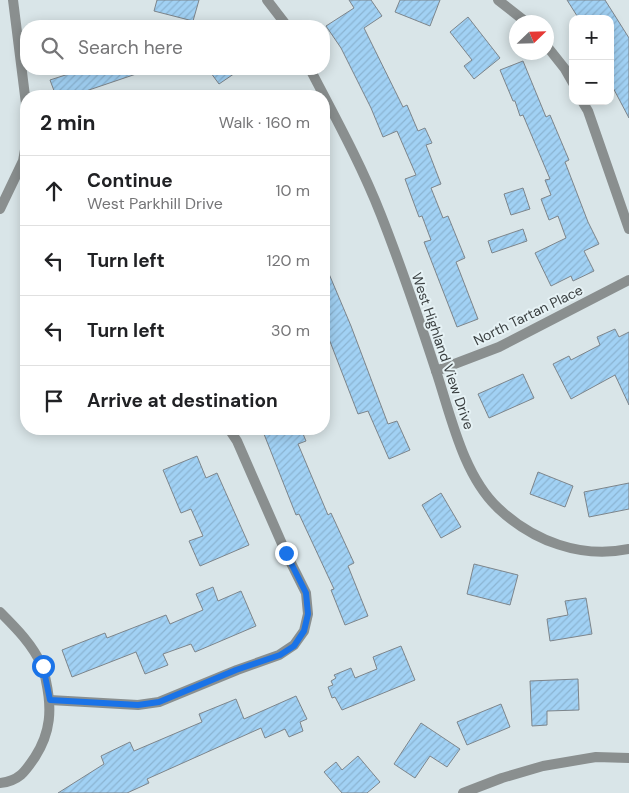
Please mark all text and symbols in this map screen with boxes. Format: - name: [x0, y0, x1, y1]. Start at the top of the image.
- north arrow: [509, 15, 554, 60]
- map controls: [569, 15, 614, 105]
- button: +: [569, 15, 614, 60]
- search box: [20, 20, 330, 75]
- icon: search: [38, 34, 66, 62]
- text: Search here: [78, 35, 183, 60]
- button: −: [569, 60, 614, 105]
- text: 2 min: [40, 109, 96, 137]
- text: Walk · 160 m: [219, 112, 310, 133]
- text: Continue: [87, 168, 173, 193]
- icon: ahead: [40, 177, 68, 205]
- text: 10 m: [276, 180, 310, 201]
- text: West Parkhill Drive: [87, 193, 223, 214]
- icon: left: [40, 247, 68, 275]
- text: Turn left: [87, 248, 165, 273]
- text: 120 m: [266, 250, 310, 271]
- street label: West Highland View Drive: [408, 270, 478, 432]
- street label: North Tartan Place: [470, 281, 586, 349]
- icon: left: [40, 317, 68, 345]
- text: Turn left: [87, 318, 165, 343]
- text: 30 m: [271, 320, 310, 341]
- icon: arrive: [40, 387, 68, 415]
- text: Arrive at destination: [87, 388, 278, 413]
- route end: [275, 542, 298, 565]
- route start: [32, 655, 55, 678]

